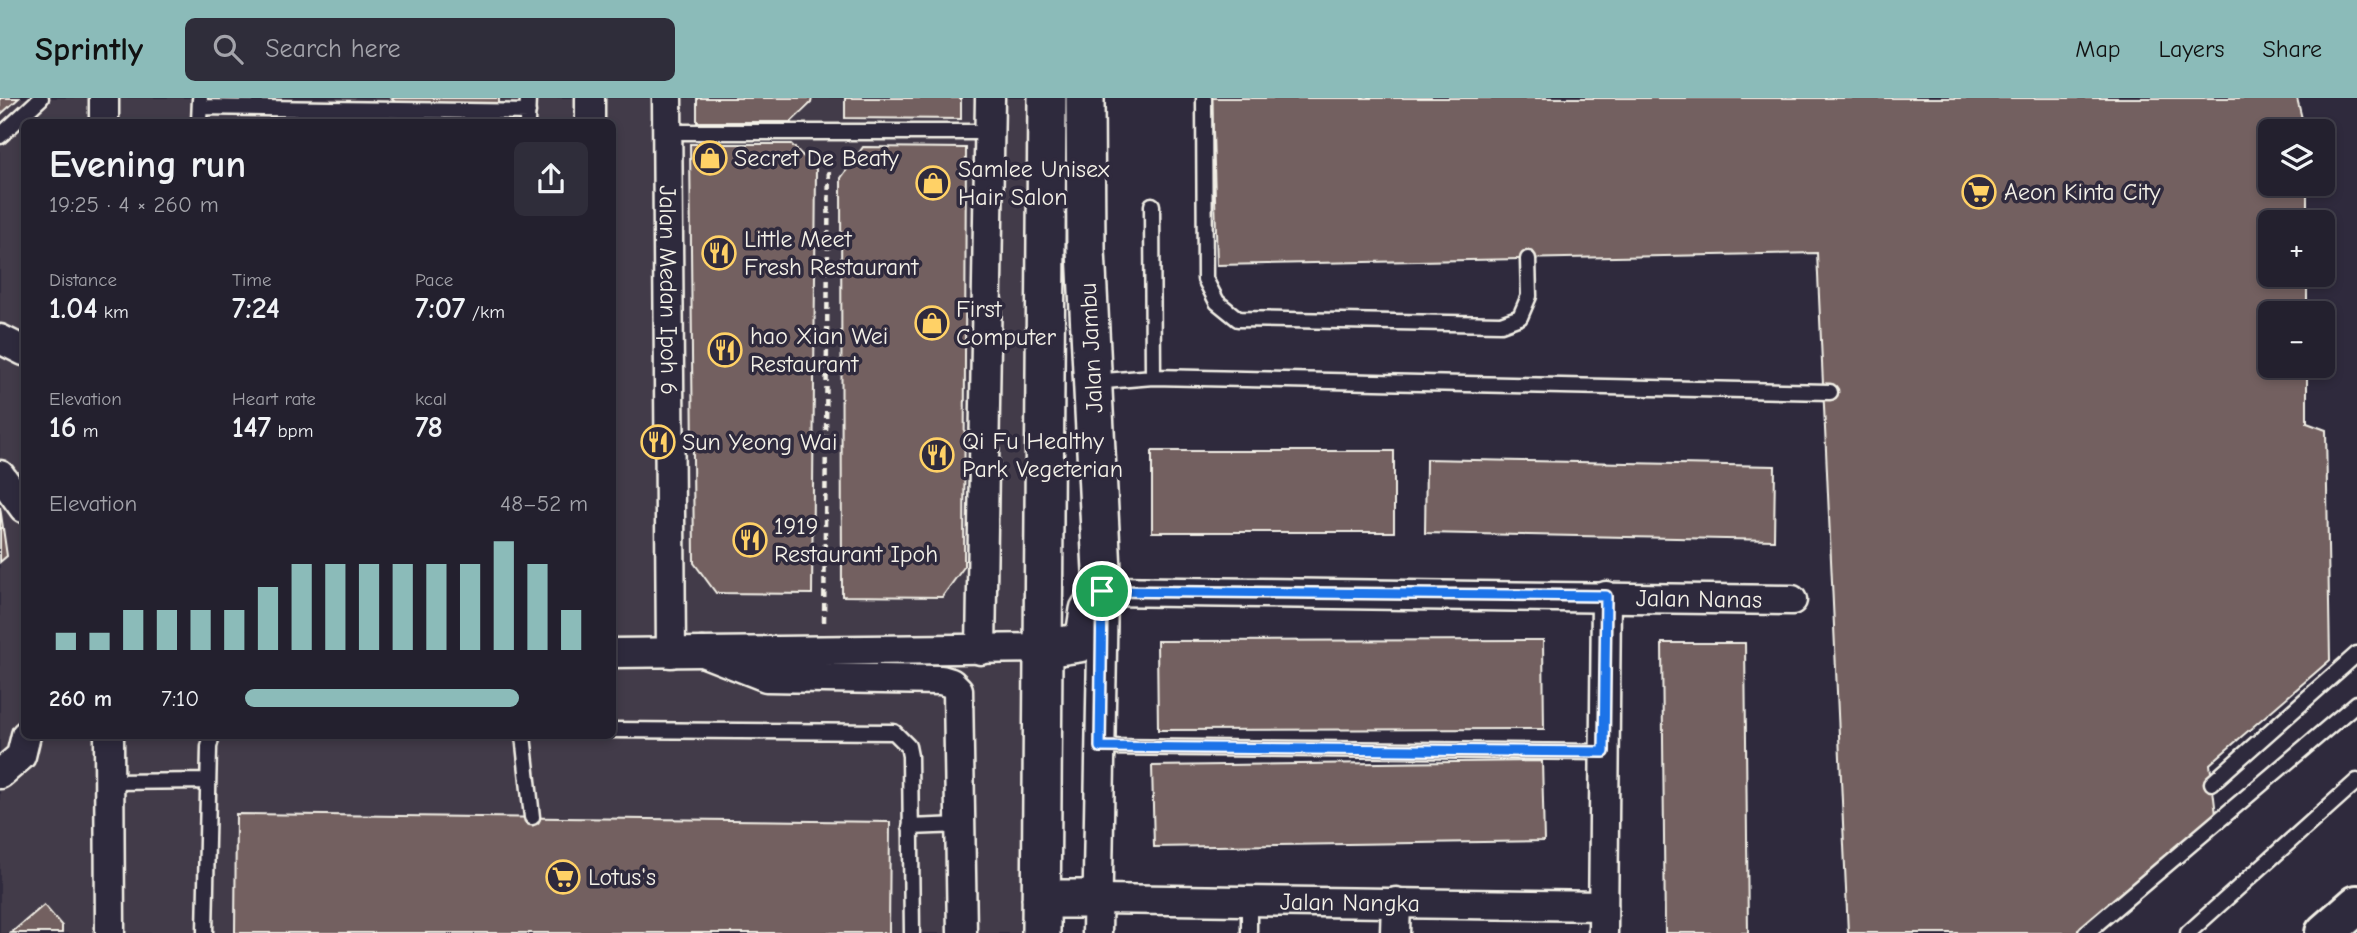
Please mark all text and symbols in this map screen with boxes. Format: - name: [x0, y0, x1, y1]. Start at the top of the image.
- search box: [185, 18, 675, 81]
- text: Sprintly: [35, 30, 143, 68]
- icon: search: [209, 30, 247, 68]
- text: Search here: [265, 34, 401, 64]
- text: Map: [2075, 35, 2121, 63]
- text: Layers: [2159, 35, 2224, 63]
- text: Share: [2262, 35, 2322, 63]
- map controls: [2258, 119, 2335, 378]
- button: layers: [2258, 119, 2335, 196]
- shop icon: Secret De Beaty: [691, 139, 729, 177]
- button: share: [514, 142, 588, 216]
- text: Evening run: [49, 143, 246, 187]
- place label: Secret De Beaty: [734, 144, 899, 172]
- place label: Samlee Unisex Hair Salon: [958, 155, 1110, 211]
- shop icon: Samlee Unisex Hair Salon: [914, 164, 952, 202]
- supermarket icon: Aeon Kinta City: [1960, 173, 1998, 211]
- place label: Aeon Kinta City: [2004, 178, 2161, 206]
- street label: Jalan Medan Ipoh 6: [654, 185, 683, 395]
- text: 19:25 · 4 × 260 m: [49, 191, 219, 218]
- button: +: [2258, 210, 2335, 287]
- place label: Little Meet Fresh Restaurant: [744, 225, 919, 281]
- restaurant icon: Little Meet Fresh Restaurant: [700, 234, 738, 272]
- text: Distance: [49, 269, 117, 291]
- text: Time: [232, 269, 271, 291]
- text: Pace: [415, 269, 453, 291]
- street label: Jalan Jambu: [1074, 282, 1108, 414]
- text: 1.04: [49, 291, 97, 326]
- text: 7:24: [232, 291, 280, 326]
- text: 7:07: [415, 291, 465, 326]
- place label: First Computer: [956, 295, 1056, 351]
- text: km: [97, 301, 129, 323]
- text: /km: [465, 301, 505, 323]
- button: −: [2258, 301, 2335, 378]
- shop icon: First Computer: [913, 304, 951, 342]
- place label: hao Xian Wei Restaurant: [750, 322, 888, 378]
- restaurant icon: hao Xian Wei Restaurant: [706, 331, 744, 369]
- text: Elevation: [49, 388, 122, 410]
- text: Heart rate: [232, 388, 316, 410]
- text: kcal: [415, 388, 447, 410]
- text: 16: [49, 410, 76, 445]
- text: 147: [232, 410, 271, 445]
- text: 78: [415, 410, 443, 445]
- text: m: [76, 420, 99, 442]
- text: bpm: [271, 420, 313, 442]
- restaurant icon: Sun Yeong Wai: [639, 423, 677, 461]
- place label: Qi Fu Healthy Park Vegeterian: [962, 427, 1123, 483]
- place label: Sun Yeong Wai: [682, 428, 837, 456]
- restaurant icon: Qi Fu Healthy Park Vegeterian: [918, 436, 956, 474]
- text: Elevation: [49, 490, 137, 517]
- text: 48–52 m: [500, 490, 588, 517]
- place label: 1919 Restaurant Ipoh: [774, 512, 938, 568]
- restaurant icon: 1919 Restaurant Ipoh: [731, 521, 769, 559]
- pin: [1072, 561, 1132, 621]
- icon: arrive: [1083, 572, 1121, 610]
- street label: Jalan Nanas: [1636, 584, 1762, 614]
- text: 260 m: [49, 685, 112, 712]
- text: 7:10: [161, 685, 199, 712]
- supermarket icon: Lotus's: [544, 858, 582, 896]
- place label: Lotus's: [588, 863, 656, 891]
- street label: Jalan Nangka: [1280, 888, 1420, 917]

